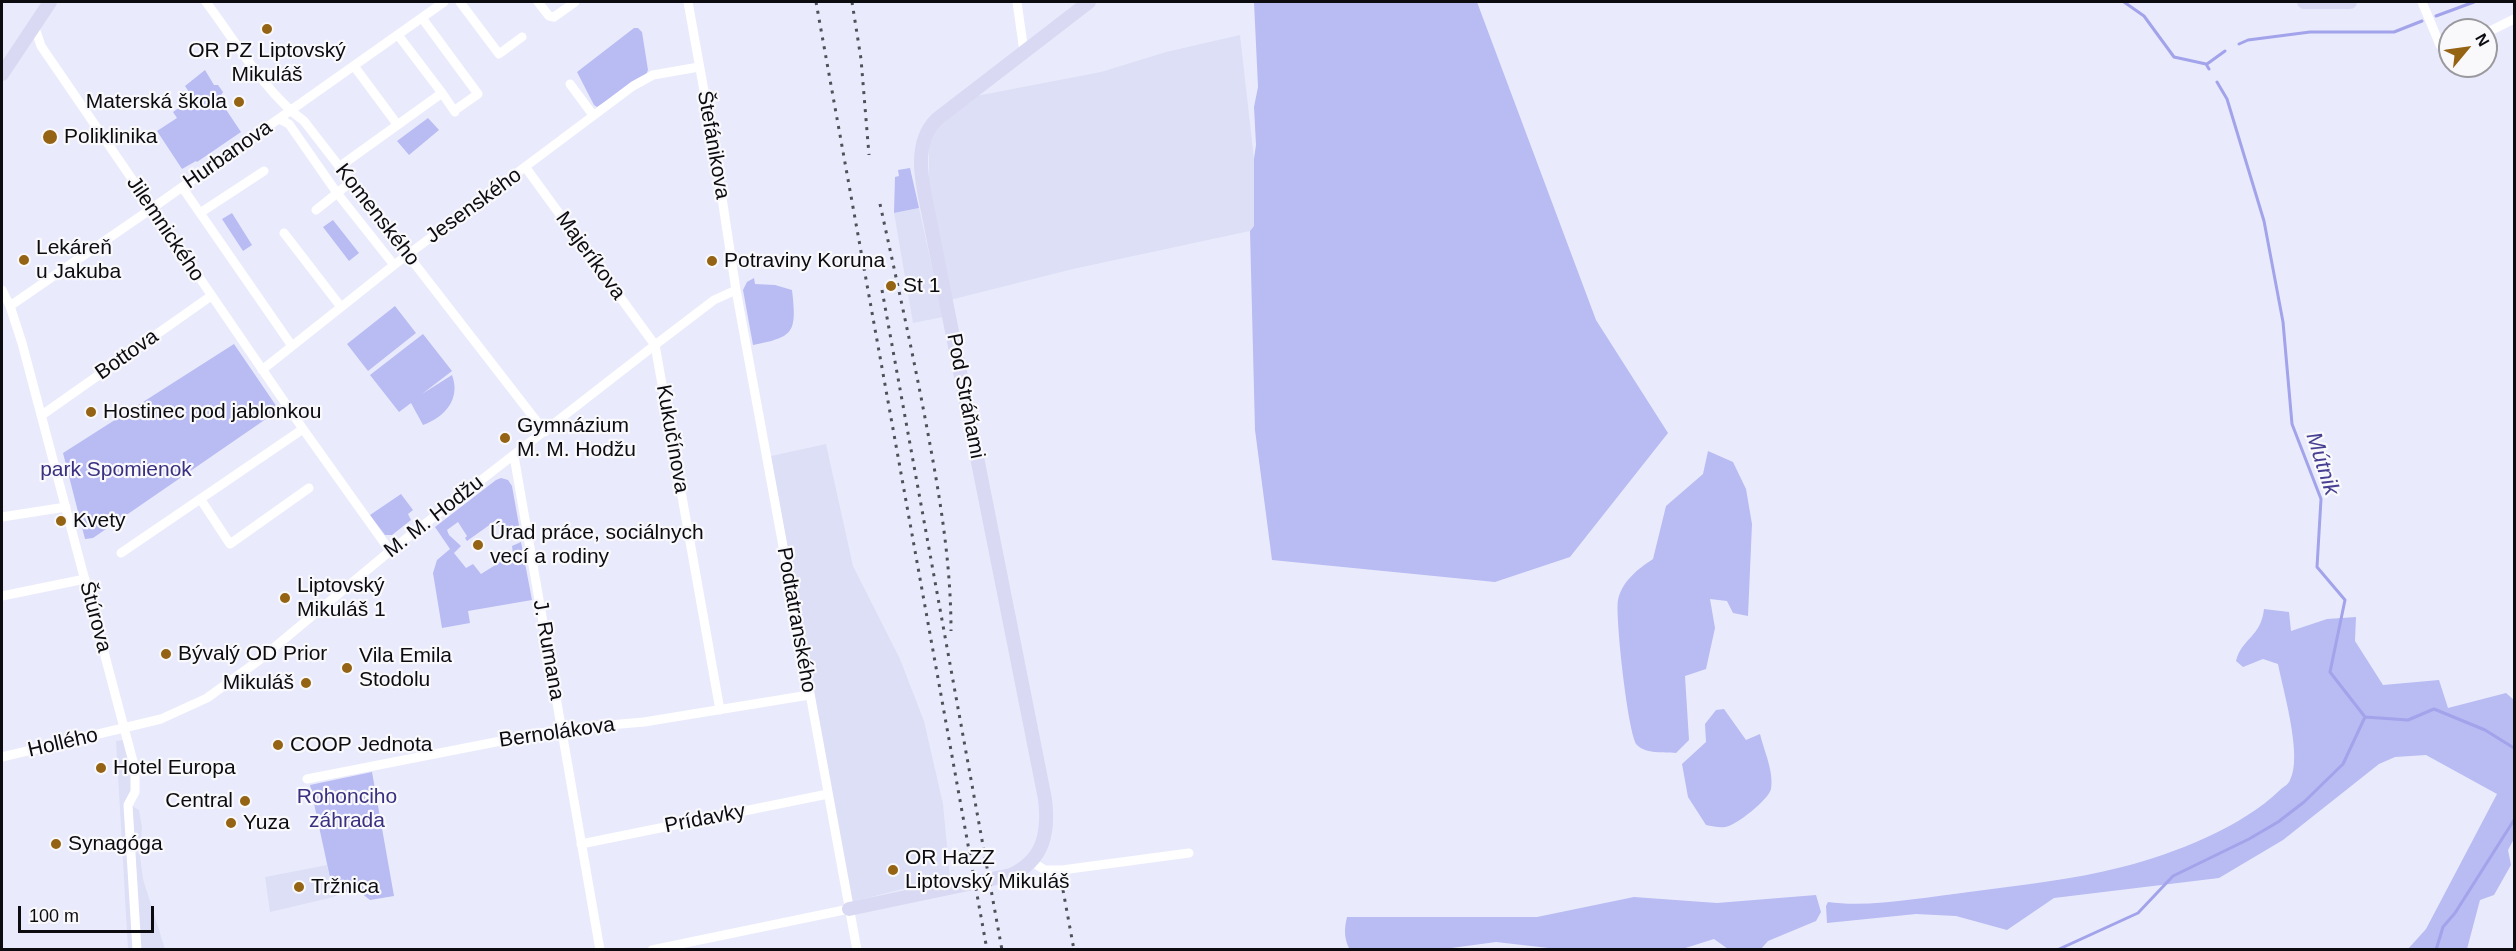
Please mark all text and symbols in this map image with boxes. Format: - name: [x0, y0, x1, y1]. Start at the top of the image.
- north arrow: [2438, 18, 2498, 78]
- marker: OR PZ Liptovský Mikuláš: [260, 22, 274, 36]
- text: N: [2472, 31, 2493, 49]
- place label: OR PZ Liptovský Mikuláš: [188, 38, 346, 88]
- place label: Materská škola: [86, 89, 227, 115]
- street label: Štefánikova: [691, 89, 735, 201]
- marker: Materská škola: [232, 95, 246, 109]
- street label: Hurbanova: [179, 115, 277, 195]
- place label: Poliklinika: [64, 124, 157, 150]
- marker: Poliklinika: [41, 128, 59, 146]
- street label: Komenského: [329, 159, 425, 271]
- street label: Jesenského: [421, 163, 527, 249]
- street label: Jilemnického: [121, 172, 209, 286]
- street label: Majeríkova: [550, 207, 630, 305]
- place label: Lekáreň u Jakuba: [36, 235, 121, 285]
- place label: Potraviny Koruna: [724, 248, 885, 274]
- marker: Lekáreň u Jakuba: [17, 253, 31, 267]
- marker: Potraviny Koruna: [705, 254, 719, 268]
- place label: St 1: [903, 273, 940, 299]
- marker: St 1: [884, 279, 898, 293]
- street label: Bottova: [91, 324, 163, 386]
- street label: Pod Stráňami: [940, 331, 990, 461]
- street label: Kukučínova: [650, 383, 694, 495]
- place label: Hostinec pod jablonkou: [103, 399, 321, 425]
- marker: Hostinec pod jablonkou: [84, 405, 98, 419]
- place label: Gymnázium M. M. Hodžu: [517, 413, 636, 463]
- water label: Mútnik: [2299, 429, 2345, 499]
- marker: Gymnázium M. M. Hodžu: [498, 431, 512, 445]
- park label: park Spomienok: [40, 457, 192, 483]
- street label: M. M. Hodžu: [379, 470, 489, 564]
- place label: Kvety: [73, 508, 126, 534]
- marker: Kvety: [54, 514, 68, 528]
- place label: Úrad práce, sociálnych vecí a rodiny: [490, 520, 704, 570]
- marker: Úrad práce, sociálnych vecí a rodiny: [471, 538, 485, 552]
- street label: Podtatranského: [771, 545, 821, 695]
- place label: Liptovský Mikuláš 1: [297, 573, 386, 623]
- street label: Štúrova: [73, 579, 117, 655]
- marker: Liptovský Mikuláš 1: [278, 591, 292, 605]
- street label: J. Rumana: [527, 598, 569, 702]
- place label: Bývalý OD Prior: [178, 641, 327, 667]
- place label: Vila Emila Stodolu: [359, 643, 452, 693]
- marker: Bývalý OD Prior: [159, 647, 173, 661]
- marker: Vila Emila Stodolu: [340, 661, 354, 675]
- place label: Mikuláš: [223, 670, 294, 696]
- marker: Mikuláš: [299, 676, 313, 690]
- street label: Bernolákova: [497, 712, 617, 754]
- street label: Hollého: [25, 723, 101, 763]
- place label: COOP Jednota: [290, 732, 432, 758]
- marker: COOP Jednota: [271, 738, 285, 752]
- place label: Hotel Europa: [113, 755, 236, 781]
- marker: Hotel Europa: [94, 761, 108, 775]
- park label: Rohonciho záhrada: [297, 784, 397, 834]
- place label: Central: [165, 788, 233, 814]
- marker: Central: [238, 794, 252, 808]
- street label: Prídavky: [662, 799, 748, 839]
- place label: Yuza: [243, 810, 290, 836]
- marker: Yuza: [224, 816, 238, 830]
- place label: Synagóga: [68, 831, 163, 857]
- marker: Synagóga: [49, 837, 63, 851]
- place label: OR HaZZ Liptovský Mikuláš: [905, 845, 1070, 895]
- marker: OR HaZZ Liptovský Mikuláš: [886, 863, 900, 877]
- place label: Tržnica: [311, 874, 379, 900]
- marker: Tržnica: [292, 880, 306, 894]
- scale bar: [21, 894, 158, 932]
- text: 100 m: [29, 906, 79, 926]

